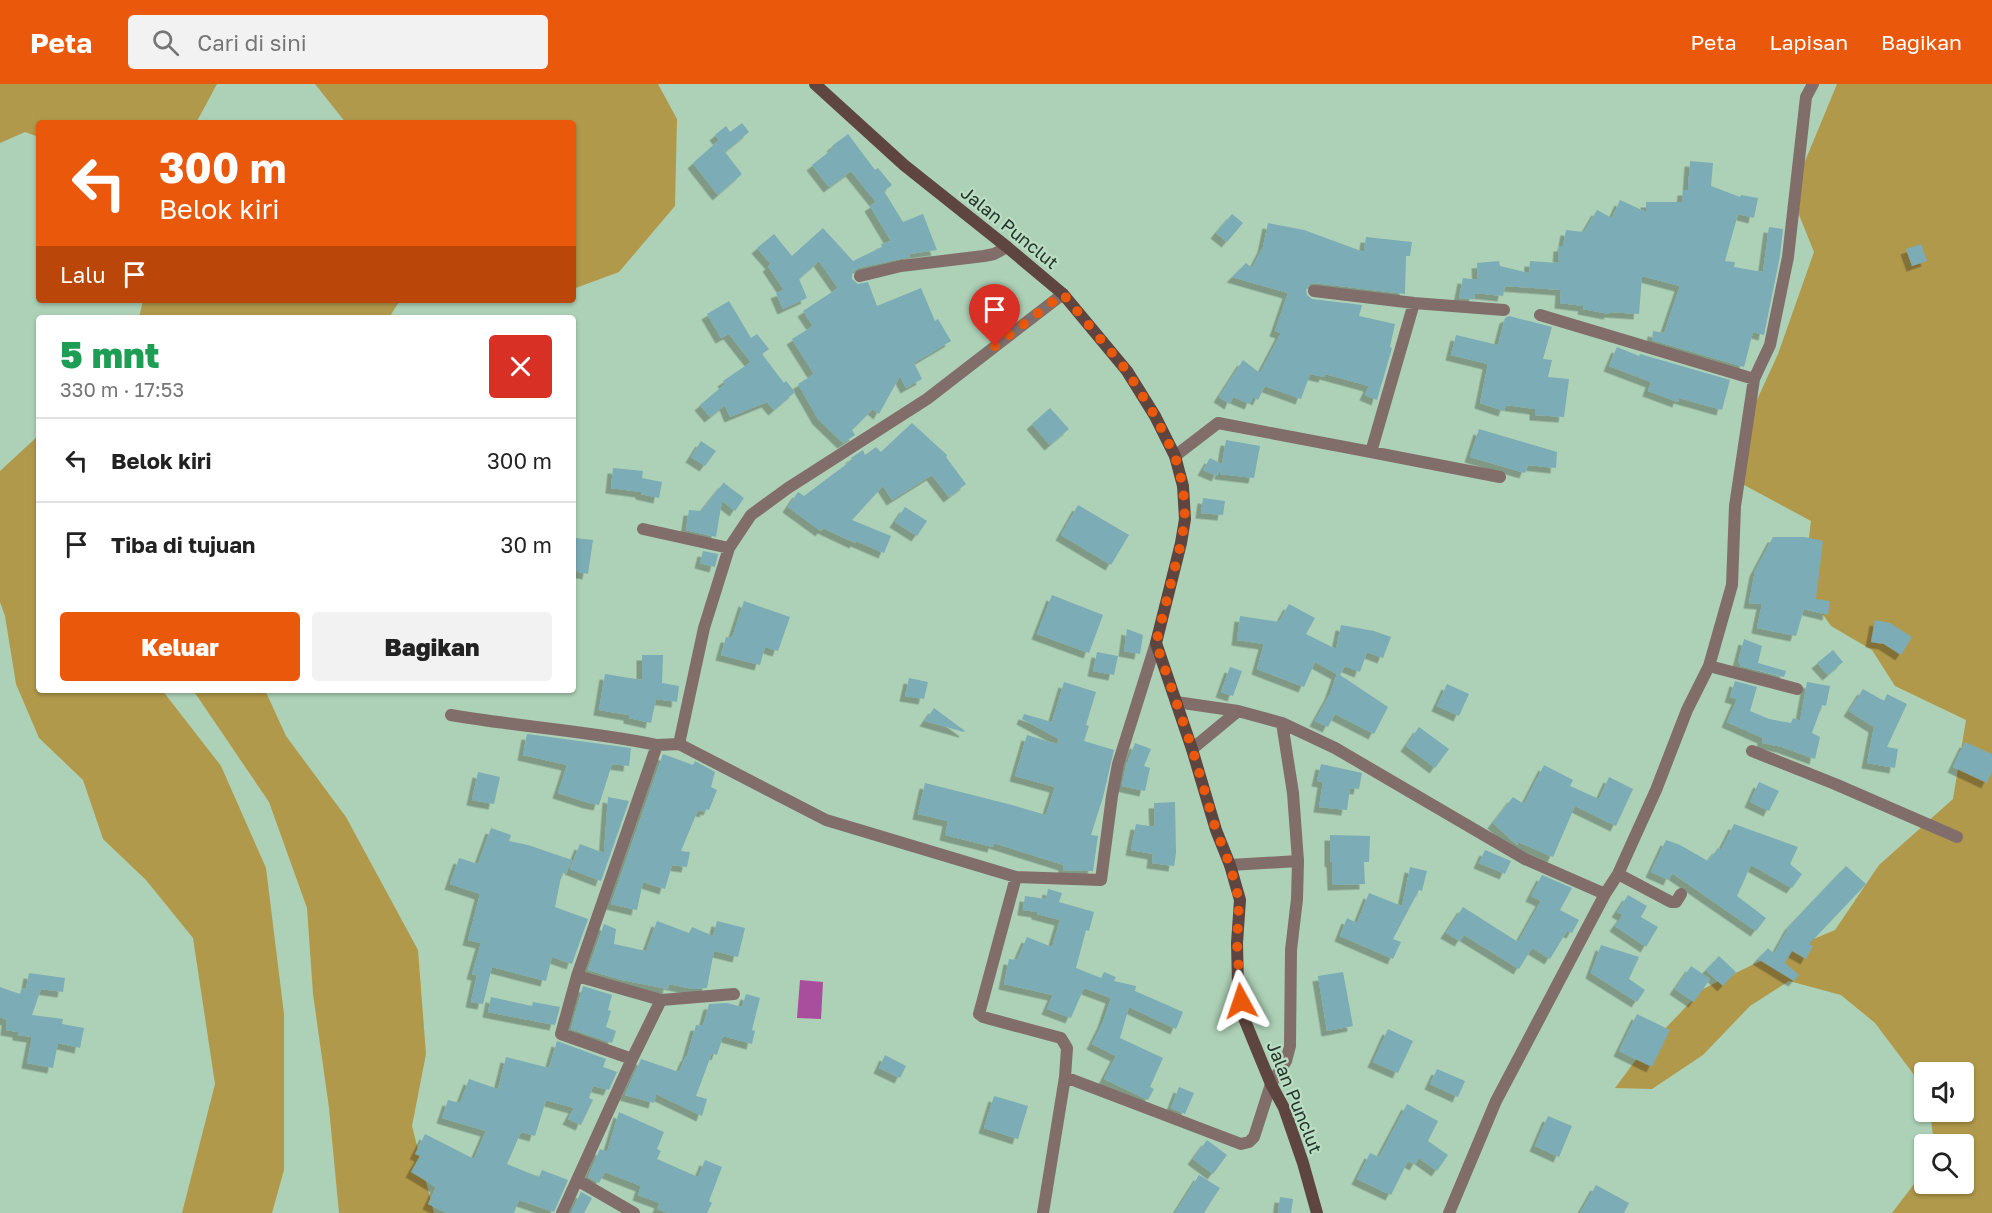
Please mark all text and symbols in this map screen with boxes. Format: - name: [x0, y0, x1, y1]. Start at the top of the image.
- search box: [128, 15, 548, 69]
- text: Peta: [30, 26, 92, 59]
- icon: search: [149, 26, 182, 59]
- text: Cari di sini: [197, 29, 307, 56]
- text: Peta: [1691, 29, 1737, 55]
- text: Lapisan: [1770, 29, 1848, 55]
- text: Bagikan: [1881, 29, 1962, 55]
- text: 300 m: [159, 142, 286, 192]
- icon: left: [60, 144, 138, 222]
- street label: Jalan Punclut: [957, 181, 1063, 273]
- text: Belok kiri: [159, 193, 280, 225]
- icon: arrive: [118, 258, 151, 291]
- text: Lalu: [60, 261, 106, 288]
- pin: [969, 284, 1020, 346]
- icon: arrive: [978, 293, 1011, 326]
- text: 5 mnt: [60, 333, 160, 376]
- button: close: [489, 335, 552, 398]
- text: 330 m · 17:53: [60, 377, 184, 401]
- icon: left: [60, 444, 93, 477]
- text: Belok kiri: [111, 447, 212, 474]
- text: 300 m: [487, 447, 552, 474]
- icon: arrive: [60, 528, 93, 561]
- text: Tiba di tujuan: [111, 531, 255, 558]
- text: 30 m: [501, 531, 552, 558]
- button: Keluar: [60, 612, 300, 681]
- button: Bagikan: [312, 612, 552, 681]
- position arrow: [1209, 969, 1273, 1033]
- street label: Jalan Punclut: [1262, 1038, 1328, 1156]
- map controls: [1914, 1062, 1974, 1194]
- button: sound: [1914, 1062, 1974, 1122]
- button: search: [1914, 1134, 1974, 1194]

